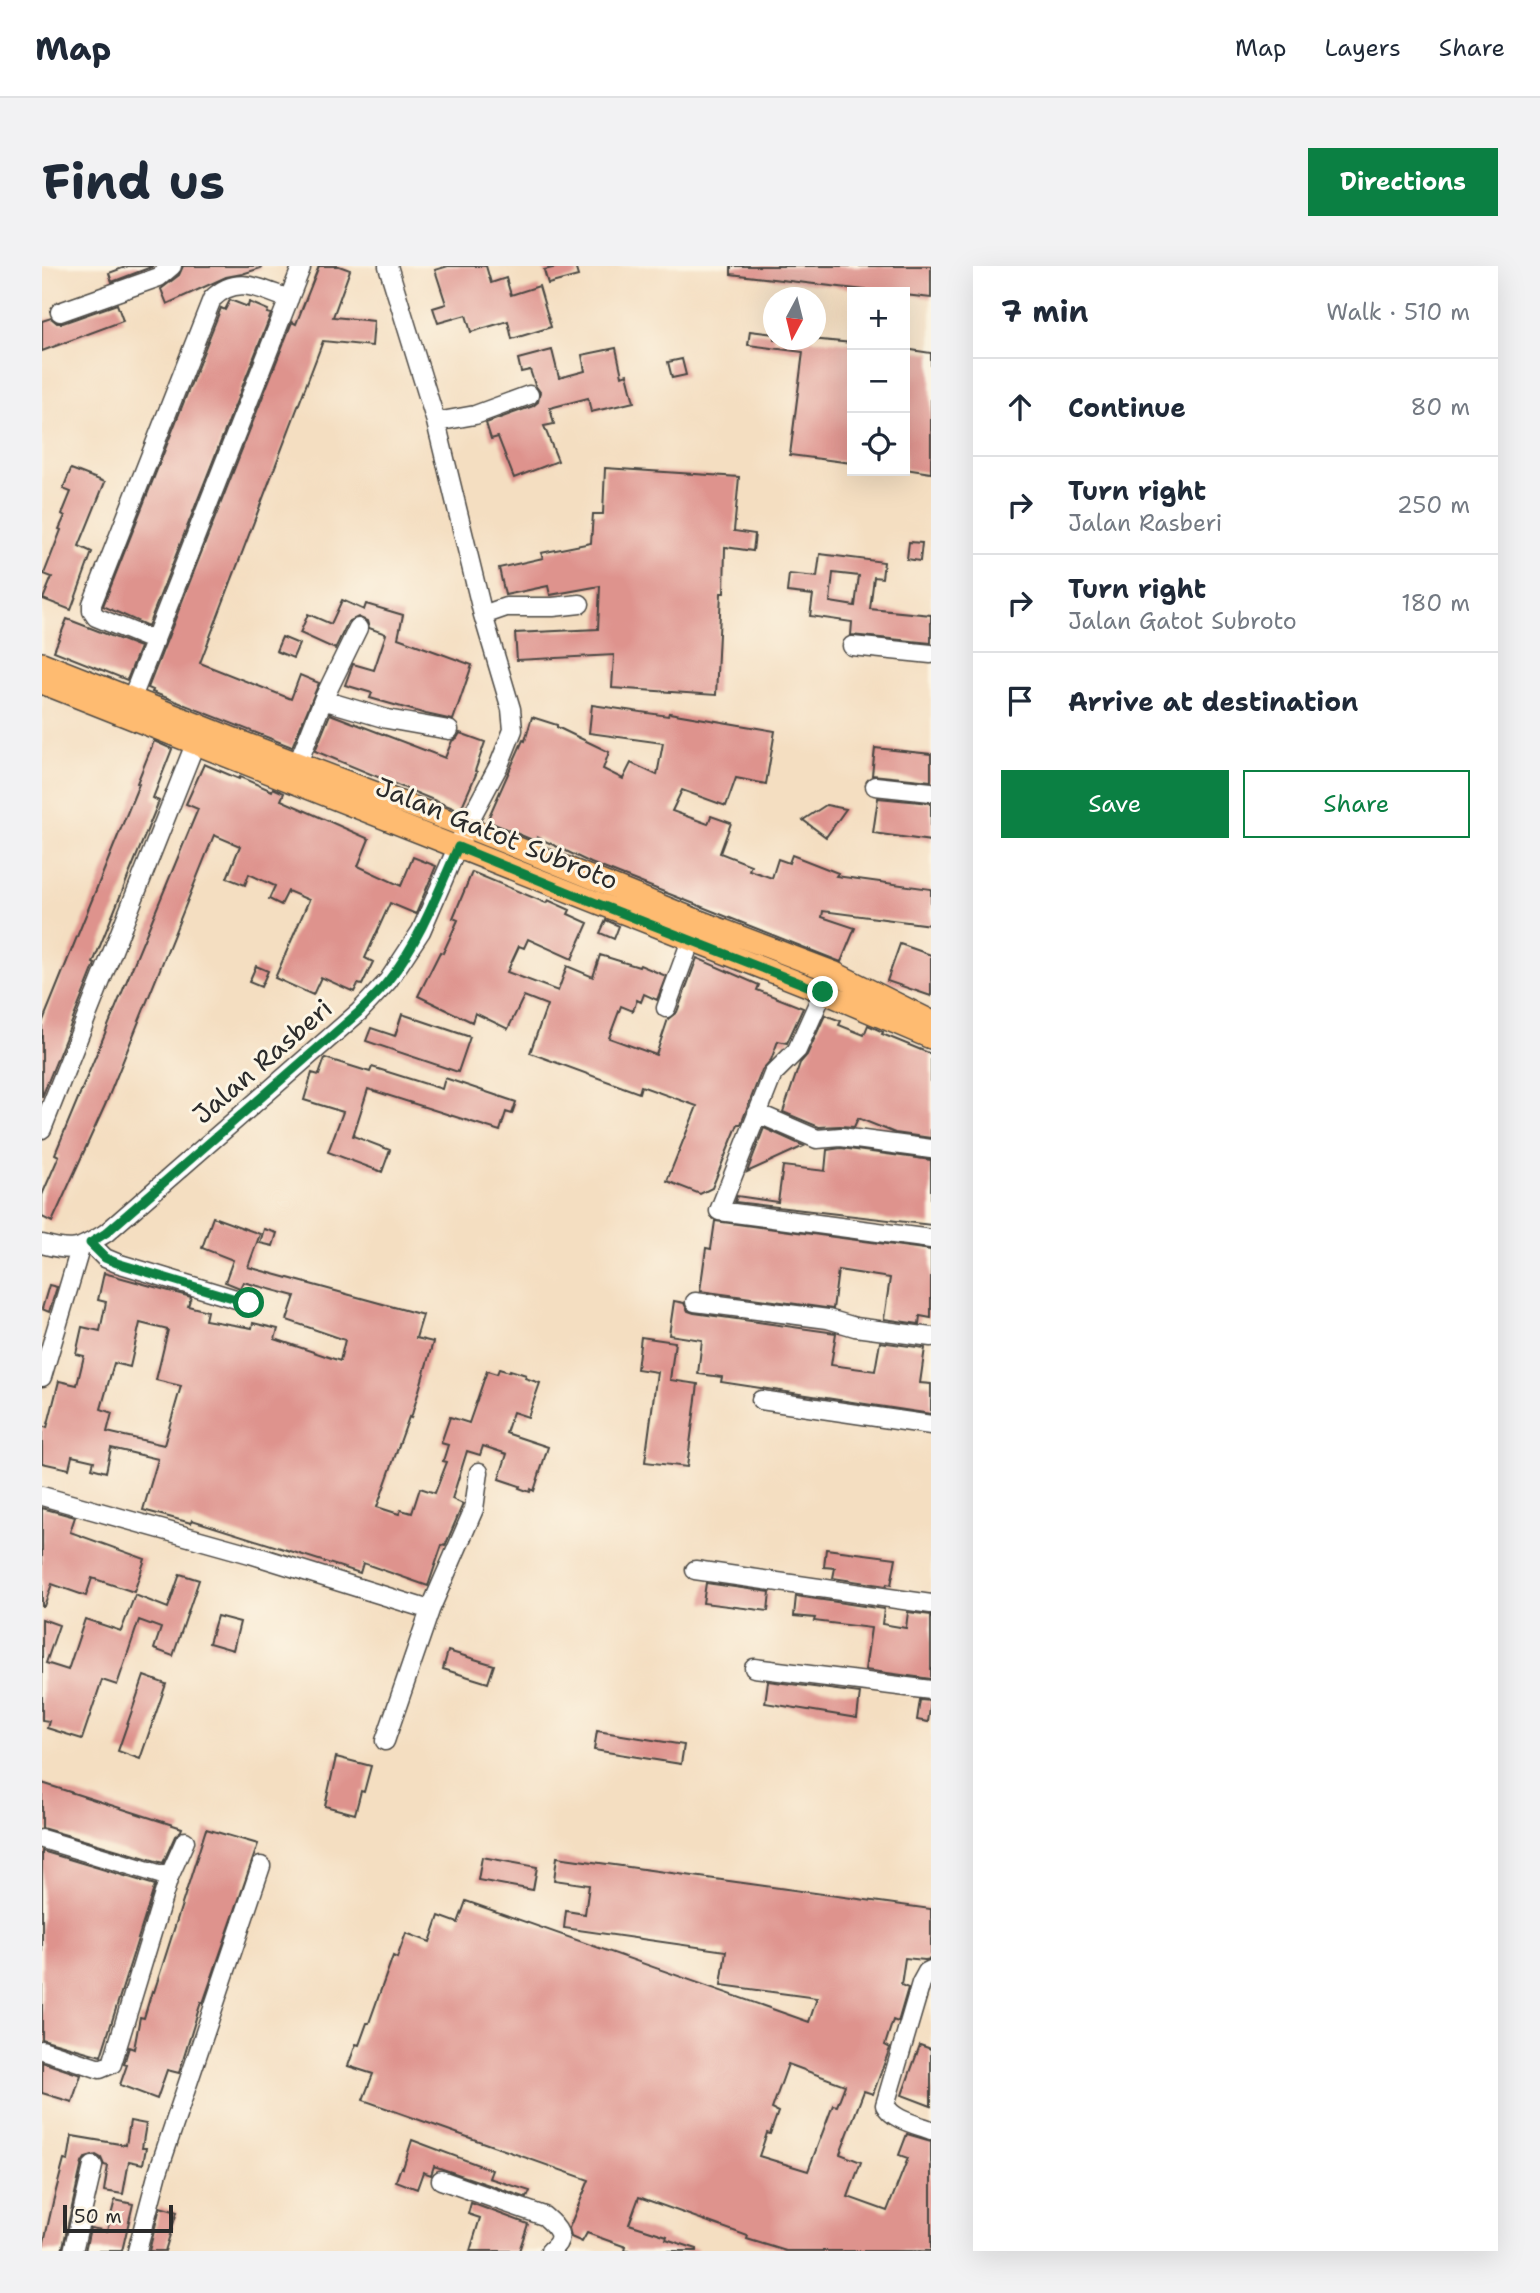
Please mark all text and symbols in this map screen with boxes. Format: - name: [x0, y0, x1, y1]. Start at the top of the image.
- text: Map: [35, 26, 111, 71]
- text: Map: [1235, 32, 1286, 64]
- text: Layers: [1324, 32, 1401, 64]
- text: Share: [1439, 32, 1505, 64]
- button: Directions: [1308, 148, 1498, 216]
- text: Find us: [42, 149, 225, 215]
- north arrow: [763, 287, 826, 350]
- map controls: [847, 287, 910, 476]
- button: +: [847, 287, 910, 350]
- text: 7 min: [1001, 291, 1088, 332]
- text: Walk · 510 m: [1326, 297, 1470, 327]
- button: −: [847, 350, 910, 413]
- icon: ahead: [1001, 388, 1039, 426]
- text: Continue: [1068, 390, 1186, 425]
- text: 80 m: [1411, 392, 1470, 422]
- button: locate: [847, 413, 910, 476]
- text: Turn right: [1068, 473, 1206, 508]
- icon: right: [1001, 486, 1039, 524]
- text: 250 m: [1397, 490, 1470, 520]
- text: Jalan Rasberi: [1068, 508, 1222, 538]
- text: Turn right: [1068, 571, 1206, 606]
- icon: right: [1001, 584, 1039, 622]
- text: 180 m: [1401, 588, 1470, 618]
- text: Jalan Gatot Subroto: [1068, 606, 1297, 636]
- icon: arrive: [1001, 682, 1039, 720]
- text: Arrive at destination: [1068, 684, 1358, 719]
- street label: Jalan Gatot Subroto: [371, 768, 623, 898]
- button: Save: [1001, 770, 1229, 838]
- button: Share: [1243, 770, 1470, 838]
- route end: [807, 976, 838, 1007]
- street label: Jalan Rasberi: [185, 991, 339, 1131]
- route start: [233, 1287, 264, 1318]
- scale bar: [63, 2202, 173, 2234]
- text: 50 m: [74, 2204, 122, 2229]

